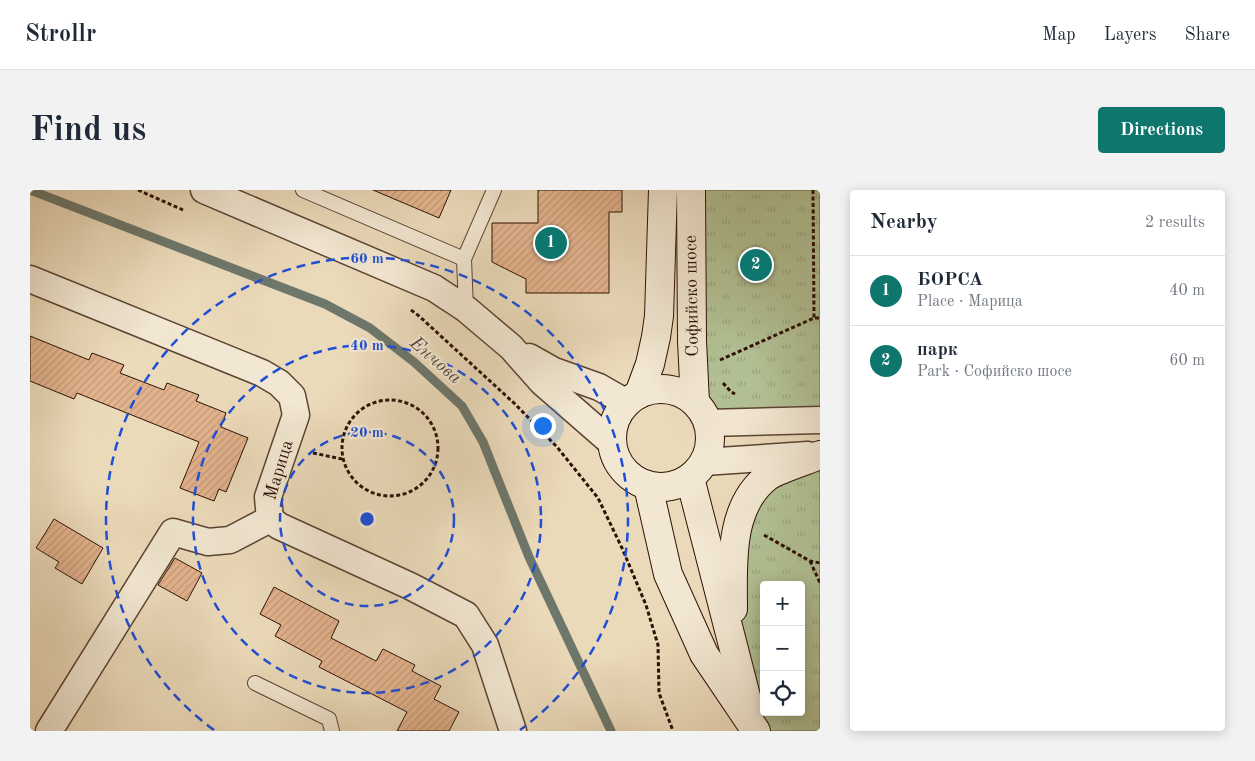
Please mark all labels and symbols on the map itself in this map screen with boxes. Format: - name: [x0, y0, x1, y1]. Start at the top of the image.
- pin: 1: [535, 224, 567, 262]
- street label: Софийско шосе: [682, 235, 703, 357]
- pin: 2: [740, 246, 772, 284]
- text: 60 m: [350, 252, 384, 267]
- water label: Енчова: [405, 333, 464, 388]
- text: 40 m: [350, 339, 384, 354]
- your location: [530, 413, 556, 439]
- text: 20 m: [350, 426, 384, 441]
- street label: Марица: [261, 438, 297, 502]
- centre of rings: [358, 510, 376, 528]

